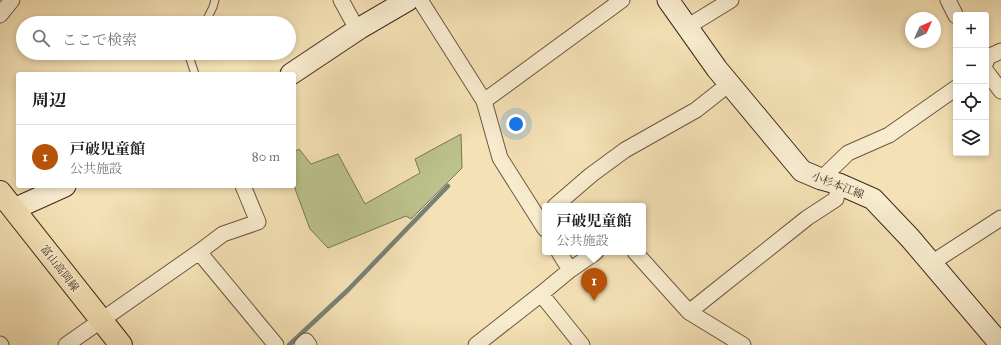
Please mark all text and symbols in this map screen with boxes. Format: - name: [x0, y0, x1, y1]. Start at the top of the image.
- north arrow: [905, 12, 941, 48]
- map controls: [953, 12, 989, 156]
- button: +: [953, 12, 989, 48]
- search box: [16, 16, 296, 60]
- icon: search: [30, 27, 52, 49]
- text: ここで検索: [62, 31, 137, 49]
- button: −: [953, 48, 989, 84]
- button: locate: [953, 84, 989, 120]
- text: 周辺: [32, 90, 66, 111]
- your location: [506, 114, 526, 134]
- button: layers: [953, 120, 989, 156]
- text: 戸破児童館: [70, 140, 145, 158]
- text: 1: [42, 149, 48, 165]
- text: 80 m: [252, 149, 280, 165]
- text: 公共施設: [70, 161, 122, 177]
- street label: 小杉本江線: [810, 170, 866, 201]
- popup: [542, 203, 646, 255]
- text: 戸破児童館: [556, 212, 632, 230]
- text: 公共施設: [556, 233, 609, 249]
- street label: 富山高岡線: [38, 243, 82, 294]
- pin: 1: [581, 268, 607, 301]

